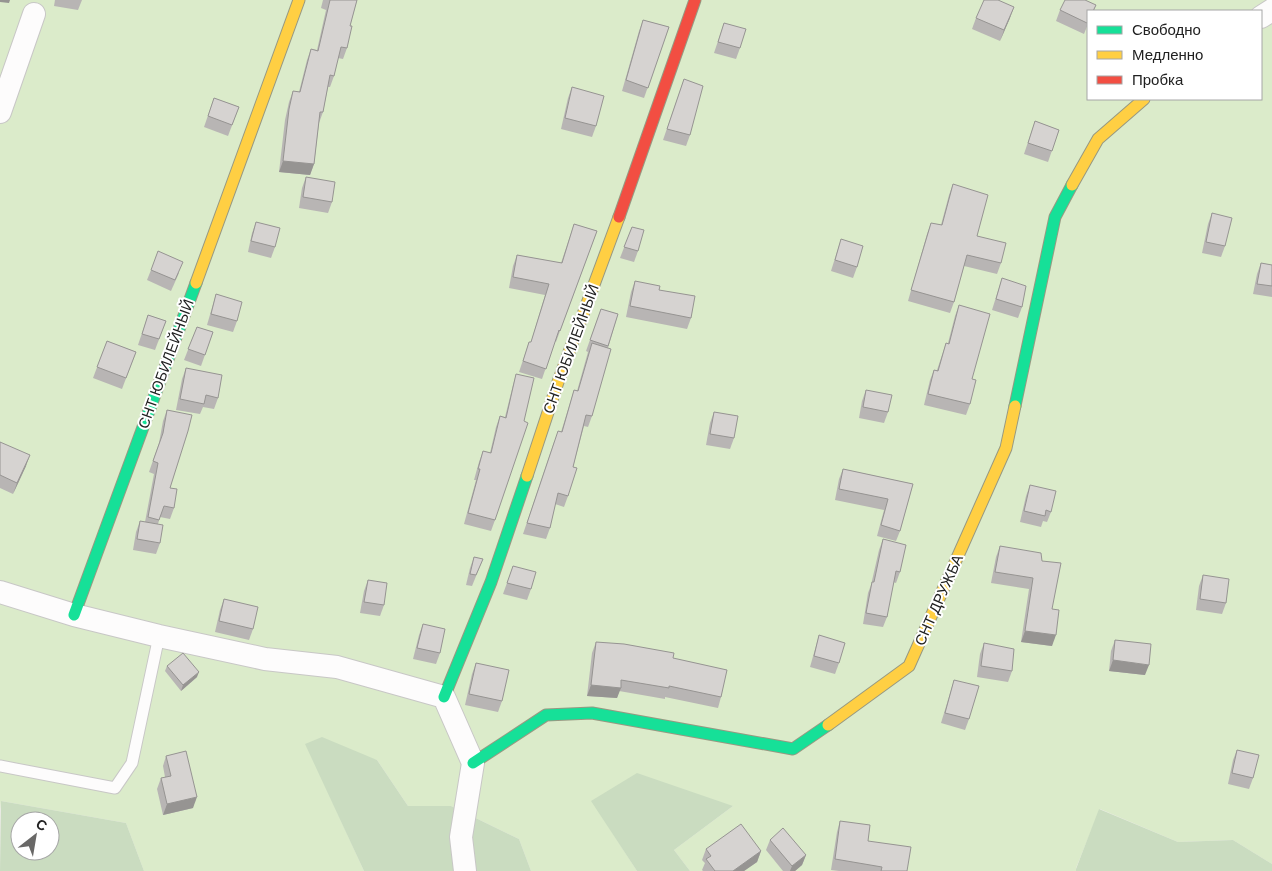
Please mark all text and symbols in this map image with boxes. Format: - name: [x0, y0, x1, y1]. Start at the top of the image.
- legend: [1087, 10, 1262, 100]
- text: Свободно: [1132, 21, 1201, 38]
- text: Медленно: [1132, 46, 1203, 63]
- text: Пробка: [1132, 71, 1184, 88]
- street label: СНТ ЮБИЛЕЙНЫЙ: [539, 282, 602, 416]
- street label: СНТ ЮБИЛЕЙНЫЙ: [134, 297, 197, 431]
- street label: СНТ ДРУЖБА: [911, 552, 966, 648]
- north arrow: [10, 811, 60, 861]
- text: С: [33, 815, 50, 834]

